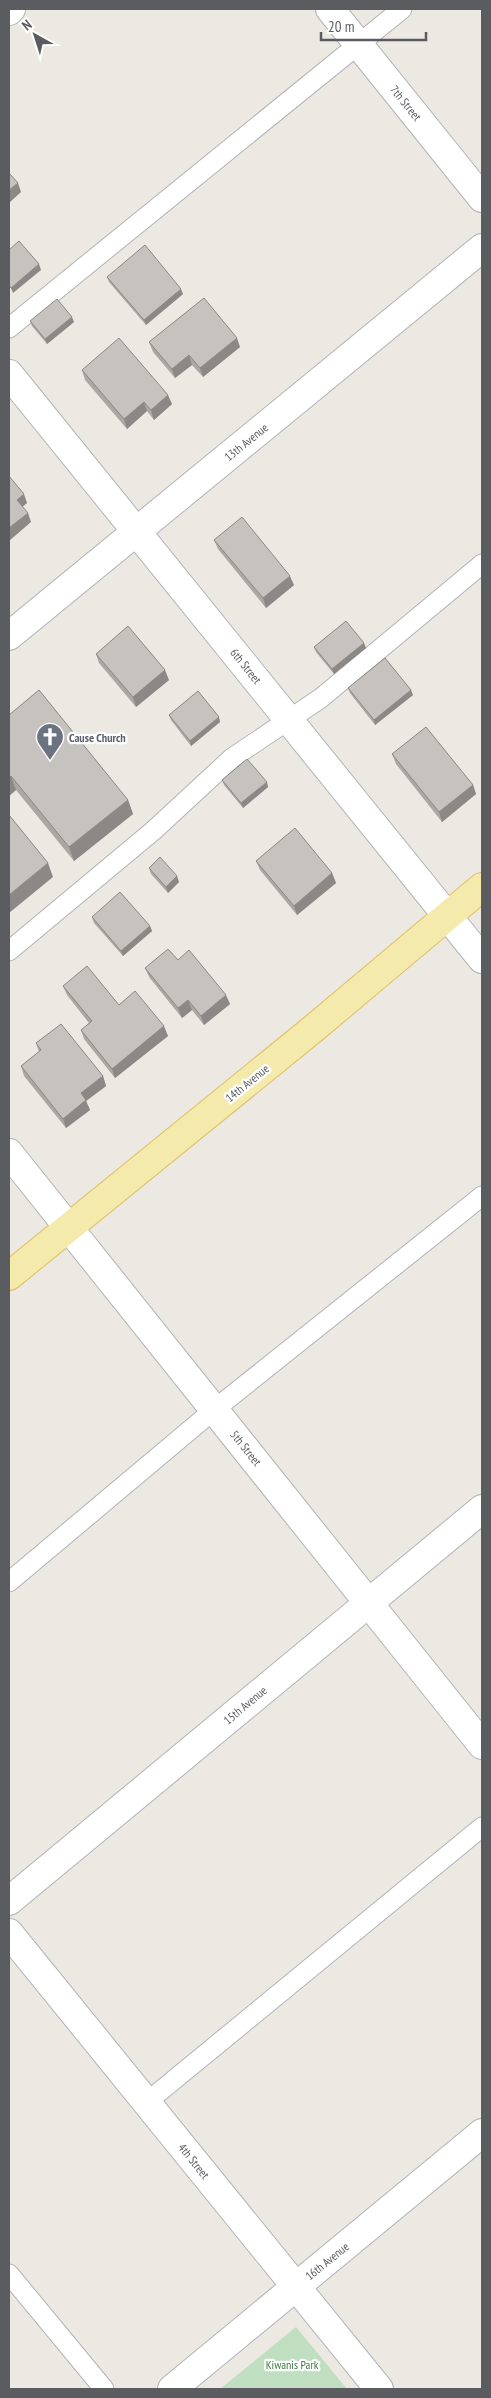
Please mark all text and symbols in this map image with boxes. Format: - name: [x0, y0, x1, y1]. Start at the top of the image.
- north arrow: [10, 10, 60, 60]
- scale bar: [321, 10, 426, 42]
- text: N: [18, 16, 35, 34]
- text: 20 m: [328, 17, 354, 36]
- street label: 7th Street: [387, 82, 425, 124]
- street label: 13th Avenue: [221, 420, 271, 464]
- street label: 6th Street: [227, 645, 265, 687]
- church icon: Cause Church: [35, 722, 65, 761]
- place label: Cause Church: [69, 730, 126, 745]
- street label: 14th Avenue: [222, 1061, 272, 1105]
- street label: 5th Street: [227, 1427, 265, 1469]
- street label: 15th Avenue: [220, 1683, 270, 1727]
- street label: 4th Street: [175, 2140, 213, 2182]
- street label: 16th Avenue: [302, 2239, 352, 2283]
- park label: Kiwanis Park: [266, 2357, 319, 2372]

